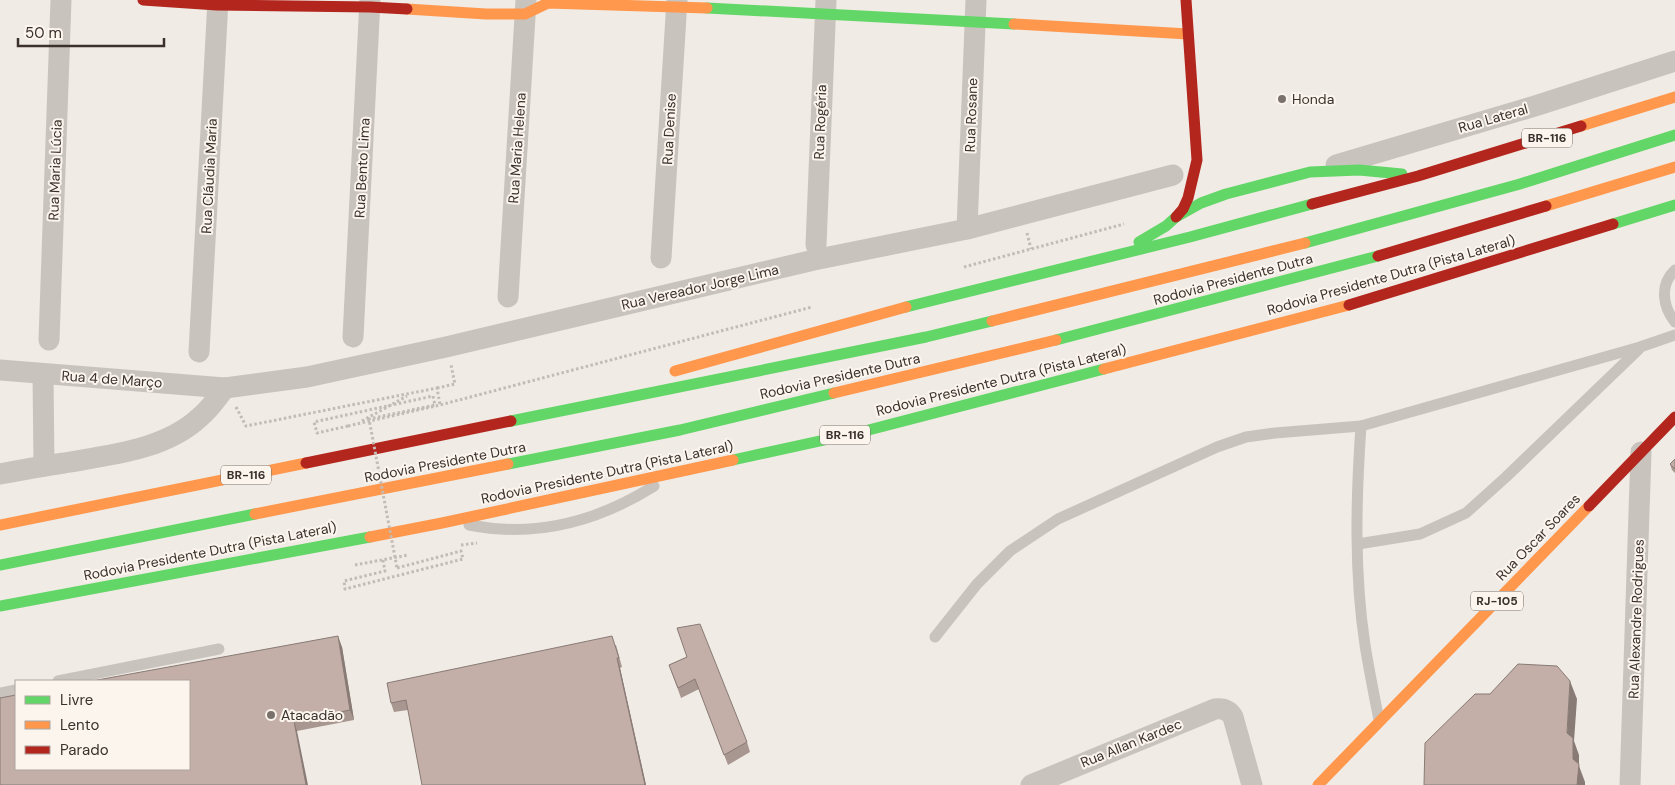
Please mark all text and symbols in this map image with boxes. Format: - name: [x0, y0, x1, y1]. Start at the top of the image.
- scale bar: [18, 15, 164, 47]
- text: 50 m: [25, 23, 62, 43]
- street label: Rua Rosane: [961, 77, 981, 153]
- street label: Rua Rogéria: [810, 84, 830, 160]
- place label: Honda: [1292, 90, 1334, 108]
- street label: Rua Maria Helena: [504, 92, 530, 204]
- street label: Rua Denise: [658, 93, 680, 165]
- marker: Honda: [1276, 93, 1288, 105]
- street label: Rua Lateral: [1456, 99, 1530, 137]
- street label: Rua Bento Lima: [350, 117, 374, 219]
- street label: Rua Cláudia Maria: [197, 118, 221, 234]
- street label: Rua Maria Lúcia: [44, 119, 66, 221]
- road number: BR-116: [1522, 128, 1572, 148]
- street label: Rodovia Presidente Dutra (Pista Lateral): [1265, 231, 1517, 319]
- street label: Rodovia Presidente Dutra: [1151, 249, 1315, 309]
- street label: Rua Vereador Jorge Lima: [620, 260, 780, 314]
- street label: Rodovia Presidente Dutra (Pista Lateral): [874, 340, 1128, 420]
- street label: Rodovia Presidente Dutra: [758, 349, 922, 403]
- street label: Rua 4 de Março: [61, 367, 163, 391]
- road number: BR-116: [820, 426, 870, 444]
- street label: Rodovia Presidente Dutra (Pista Lateral): [479, 436, 735, 508]
- street label: Rodovia Presidente Dutra: [363, 438, 527, 486]
- road number: BR-116: [221, 466, 271, 484]
- street label: Rua Oscar Soares: [1492, 490, 1584, 584]
- street label: Rodovia Presidente Dutra (Pista Lateral): [82, 518, 338, 584]
- street label: Rua Alexandre Rodrigues: [1624, 539, 1648, 699]
- road number: RJ-105: [1471, 592, 1523, 610]
- legend: [15, 680, 190, 770]
- text: Livre: [60, 690, 93, 710]
- place label: Atacadão: [281, 706, 343, 724]
- marker: Atacadão: [265, 709, 277, 721]
- street label: Rua Allan Kardec: [1078, 714, 1184, 772]
- text: Lento: [60, 715, 99, 735]
- text: Parado: [60, 740, 109, 760]

